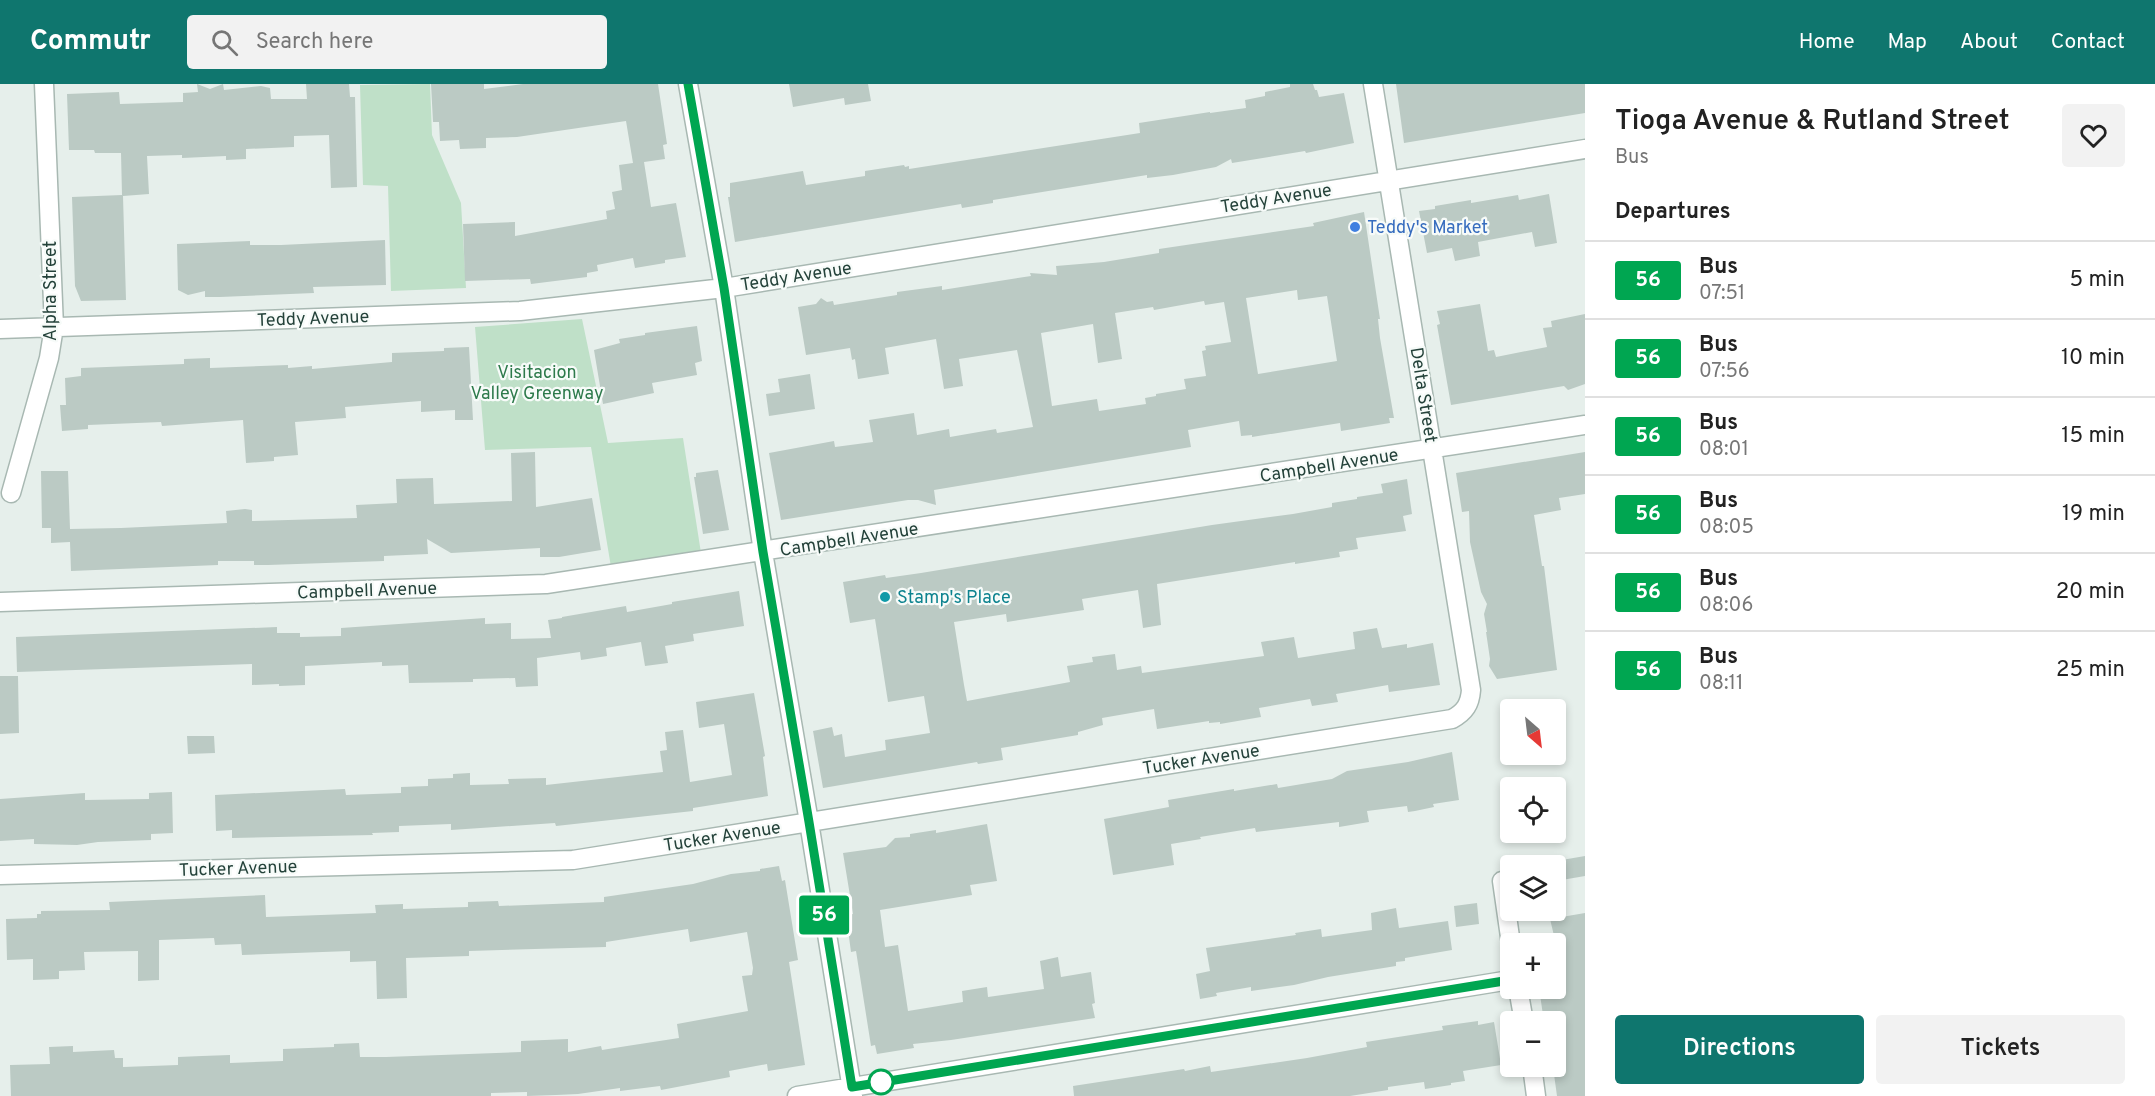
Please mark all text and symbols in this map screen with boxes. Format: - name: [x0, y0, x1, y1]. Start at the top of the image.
- search box: [187, 15, 607, 69]
- text: Commutr: [30, 24, 151, 60]
- icon: search: [208, 26, 241, 59]
- text: Search here: [256, 29, 373, 56]
- text: Home: [1799, 29, 1855, 56]
- text: Map: [1888, 29, 1927, 56]
- text: About: [1960, 29, 2018, 56]
- text: Contact: [2051, 29, 2125, 56]
- text: Tioga Avenue & Rutland Street: [1615, 104, 2010, 140]
- button: heart: [2062, 104, 2125, 167]
- text: Bus: [1615, 145, 1649, 171]
- street label: Teddy Avenue: [1219, 179, 1334, 220]
- text: Departures: [1615, 199, 1731, 226]
- place label: Teddy's Market: [1367, 217, 1488, 240]
- marker: Teddy's Market: [1348, 220, 1362, 234]
- street label: Alpha Street: [40, 241, 63, 341]
- text: Bus: [1699, 254, 1738, 281]
- street label: Teddy Avenue: [739, 257, 854, 298]
- text: 56: [1635, 267, 1661, 294]
- text: 5 min: [2070, 267, 2125, 294]
- text: 07:51: [1699, 281, 1745, 307]
- street label: Teddy Avenue: [257, 306, 370, 333]
- text: Bus: [1699, 332, 1738, 359]
- text: 56: [1635, 345, 1661, 372]
- text: 10 min: [2061, 345, 2125, 372]
- street label: Delta Street: [1404, 346, 1441, 445]
- text: 07:56: [1699, 359, 1750, 385]
- park label: Visitacion Valley Greenway: [471, 362, 603, 406]
- text: Bus: [1699, 410, 1738, 437]
- text: 56: [1635, 423, 1661, 450]
- text: 15 min: [2061, 423, 2125, 450]
- text: 08:01: [1699, 437, 1749, 463]
- street label: Campbell Avenue: [1258, 444, 1400, 489]
- text: Bus: [1699, 488, 1738, 515]
- text: 56: [1635, 501, 1661, 528]
- text: 19 min: [2062, 501, 2125, 528]
- text: 08:05: [1699, 515, 1754, 541]
- street label: Campbell Avenue: [778, 518, 920, 563]
- text: Bus: [1699, 566, 1738, 593]
- street label: Campbell Avenue: [297, 578, 438, 605]
- text: 56: [1635, 579, 1661, 606]
- text: 20 min: [2056, 579, 2125, 606]
- place label: Stamp's Place: [897, 587, 1011, 610]
- marker: Stamp's Place: [878, 590, 892, 604]
- text: 08:06: [1699, 593, 1753, 619]
- text: Bus: [1699, 644, 1738, 671]
- text: 56: [1635, 657, 1661, 684]
- text: 25 min: [2056, 657, 2125, 684]
- text: 08:11: [1699, 671, 1743, 697]
- north arrow: [1500, 699, 1566, 765]
- map controls: [1500, 699, 1566, 1077]
- street label: Tucker Avenue: [1141, 740, 1262, 781]
- button: locate: [1500, 777, 1566, 843]
- street label: Tucker Avenue: [662, 817, 783, 858]
- button: layers: [1500, 855, 1566, 921]
- street label: Tucker Avenue: [178, 856, 298, 883]
- line badge: 56: [797, 896, 851, 934]
- text: 56: [811, 902, 837, 929]
- button: +: [1500, 933, 1566, 999]
- button: −: [1500, 1011, 1566, 1077]
- button: Directions: [1615, 1015, 1864, 1084]
- button: Tickets: [1876, 1015, 2125, 1084]
- unlabelled marker: [868, 1069, 894, 1095]

